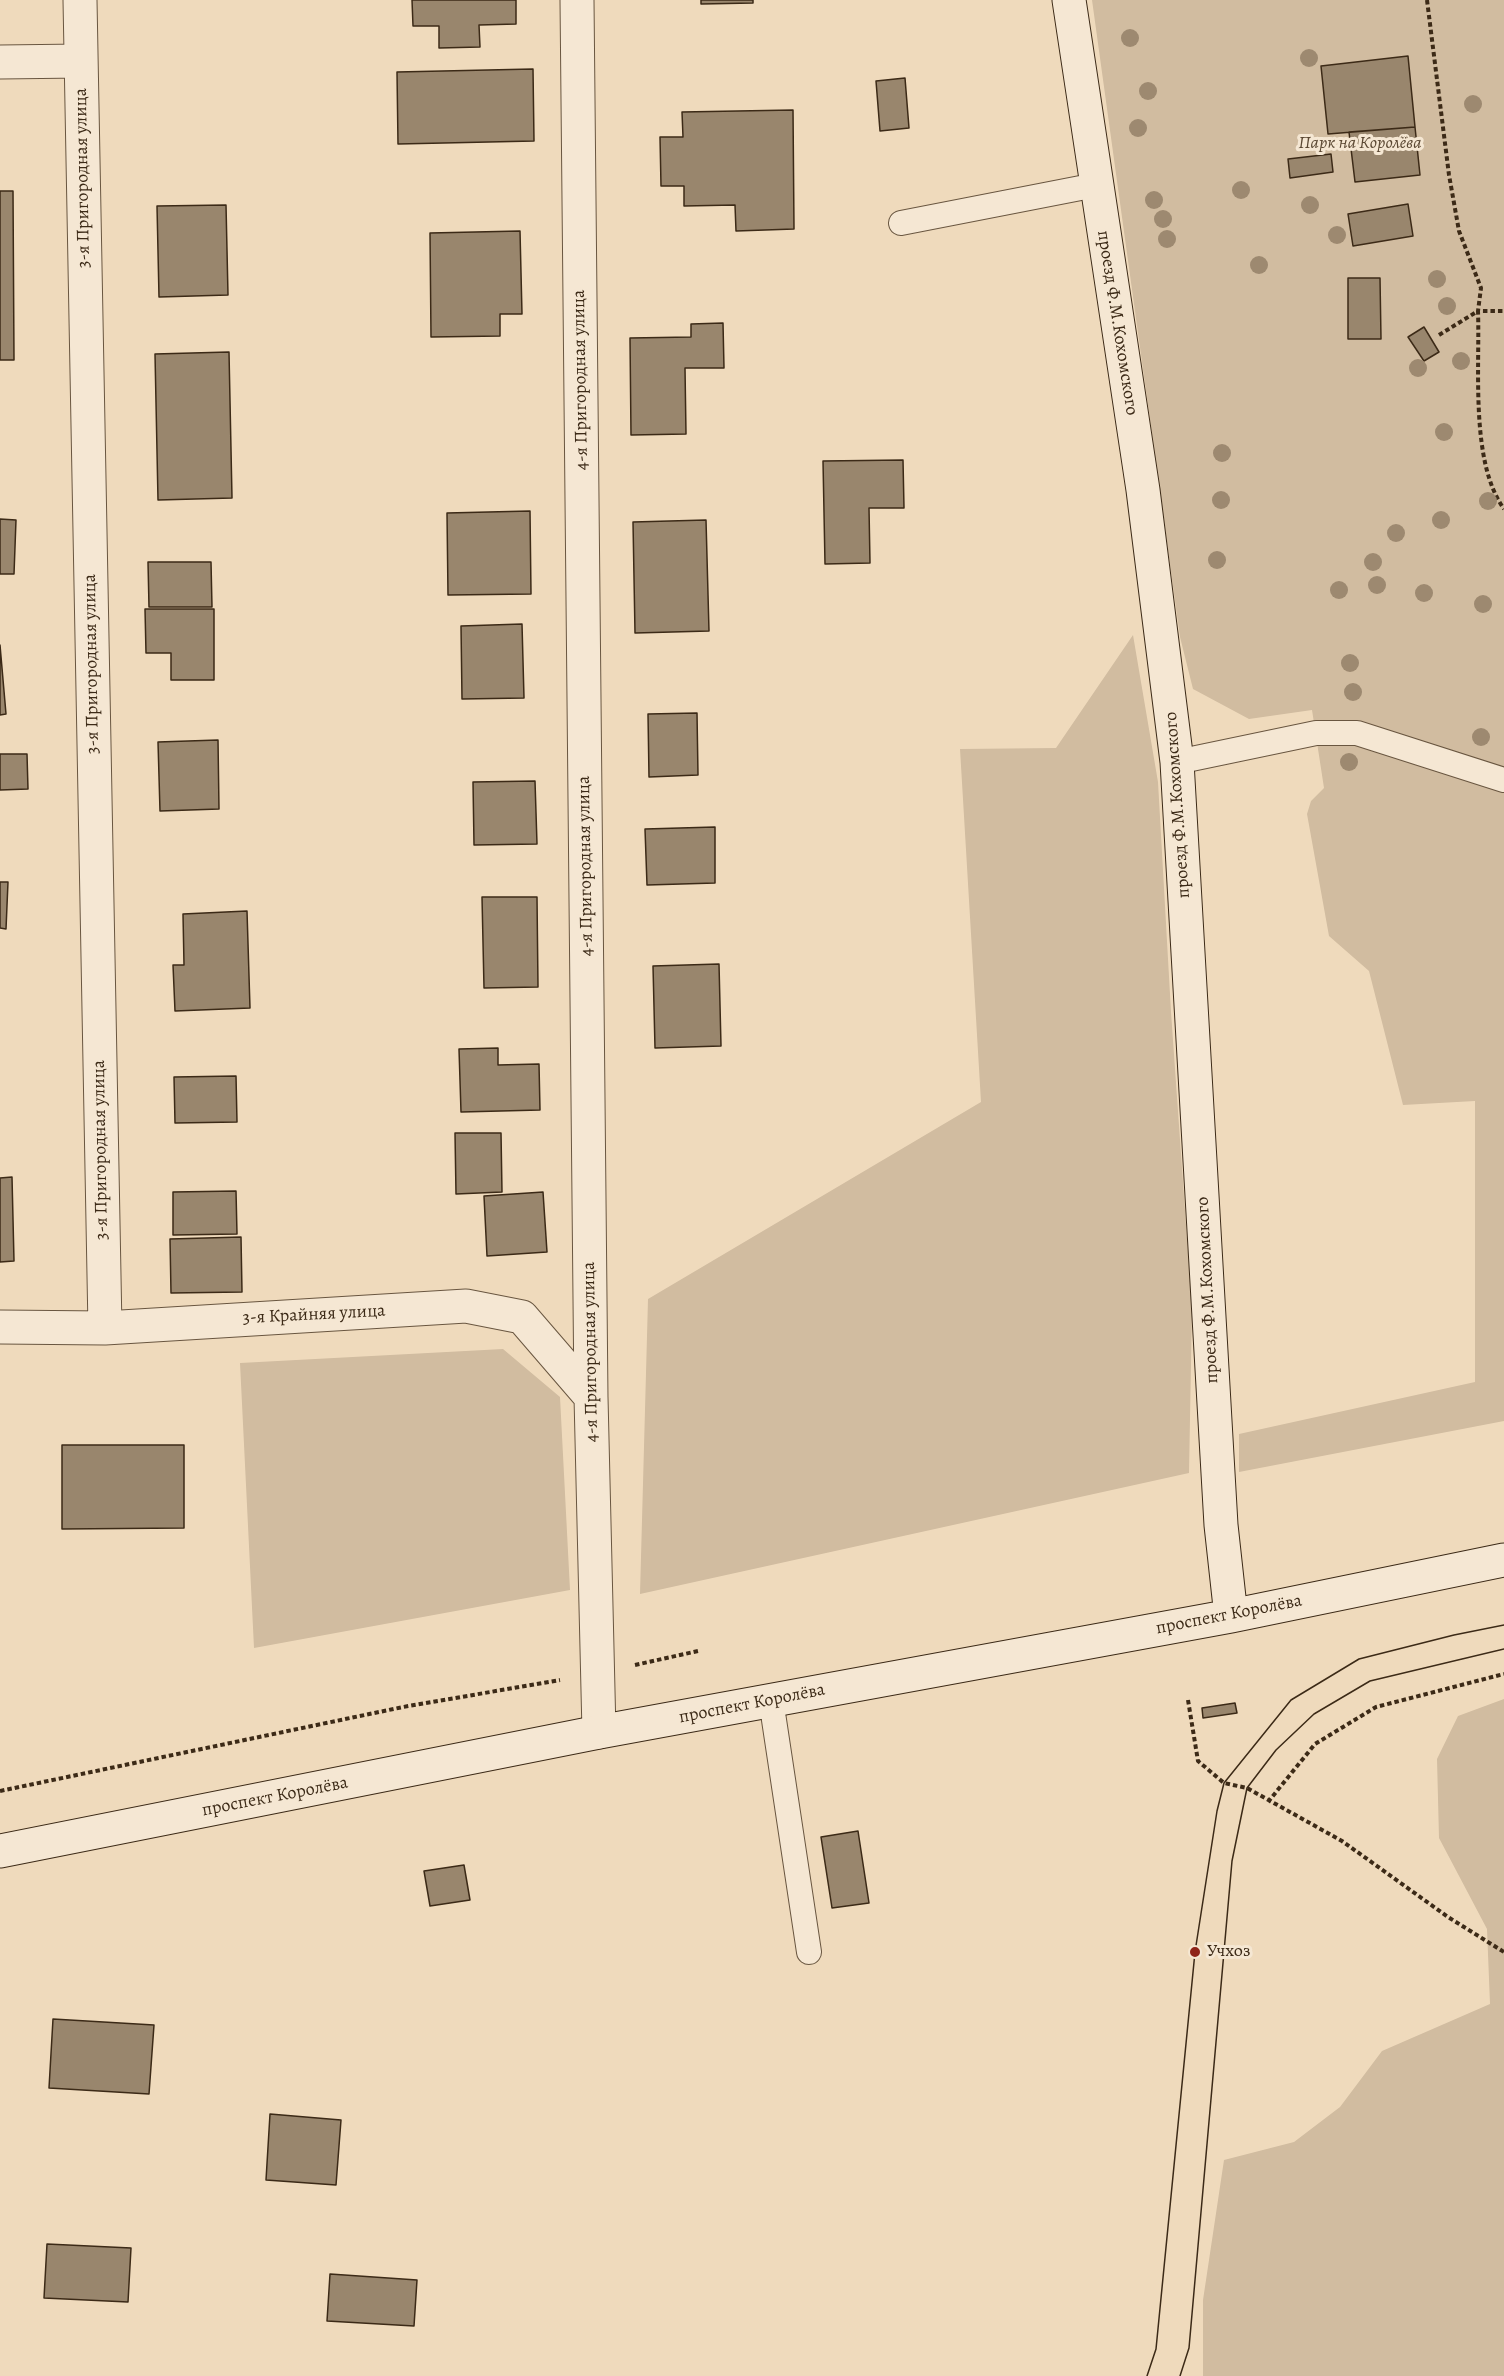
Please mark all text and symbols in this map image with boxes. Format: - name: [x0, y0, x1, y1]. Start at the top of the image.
- street label: 3-я Пригородная улица: [71, 88, 95, 268]
- park label: Парк на Королёва: [1298, 133, 1422, 155]
- street label: проезд Ф.М.Кохомского: [1092, 229, 1142, 417]
- street label: 4-я Пригородная улица: [569, 289, 593, 471]
- street label: 3-я Пригородная улица: [80, 574, 104, 754]
- street label: проезд Ф.М.Кохомского: [1161, 711, 1195, 899]
- street label: 4-я Пригородная улица: [574, 775, 598, 957]
- street label: 3-я Пригородная улица: [89, 1060, 113, 1240]
- street label: проезд Ф.М.Кохомского: [1192, 1196, 1224, 1384]
- street label: 4-я Пригородная улица: [579, 1261, 603, 1443]
- street label: 3-я Крайняя улица: [242, 1300, 386, 1330]
- street label: проспект Королёва: [1154, 1590, 1304, 1640]
- street label: проспект Королёва: [677, 1679, 827, 1729]
- street label: проспект Королёва: [200, 1772, 350, 1822]
- place label: Учхоз: [1207, 1941, 1251, 1963]
- marker: Учхоз: [1188, 1945, 1202, 1959]

